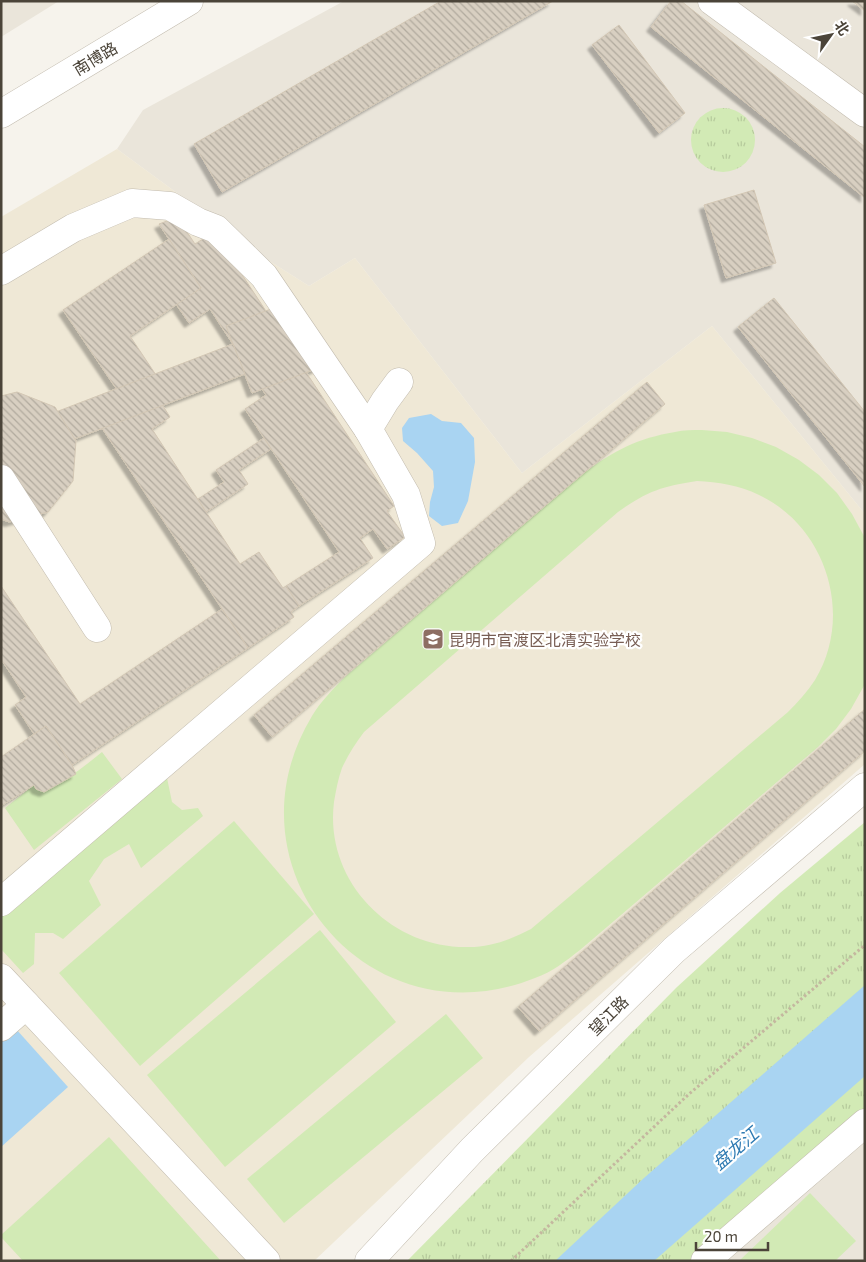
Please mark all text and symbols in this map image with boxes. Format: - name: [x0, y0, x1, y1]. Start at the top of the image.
- north arrow: [806, 10, 856, 60]
- text: 北: [831, 17, 853, 38]
- street label: 南博路: [70, 37, 120, 79]
- school or university icon: 昆明市官渡区北清实验学校: [421, 627, 445, 651]
- place label: 昆明市官渡区北清实验学校: [449, 630, 641, 649]
- street label: 望江路: [584, 991, 632, 1039]
- water label: 盘龙江: [707, 1121, 764, 1174]
- scale bar: [696, 1220, 768, 1252]
- text: 20 m: [704, 1227, 738, 1245]

